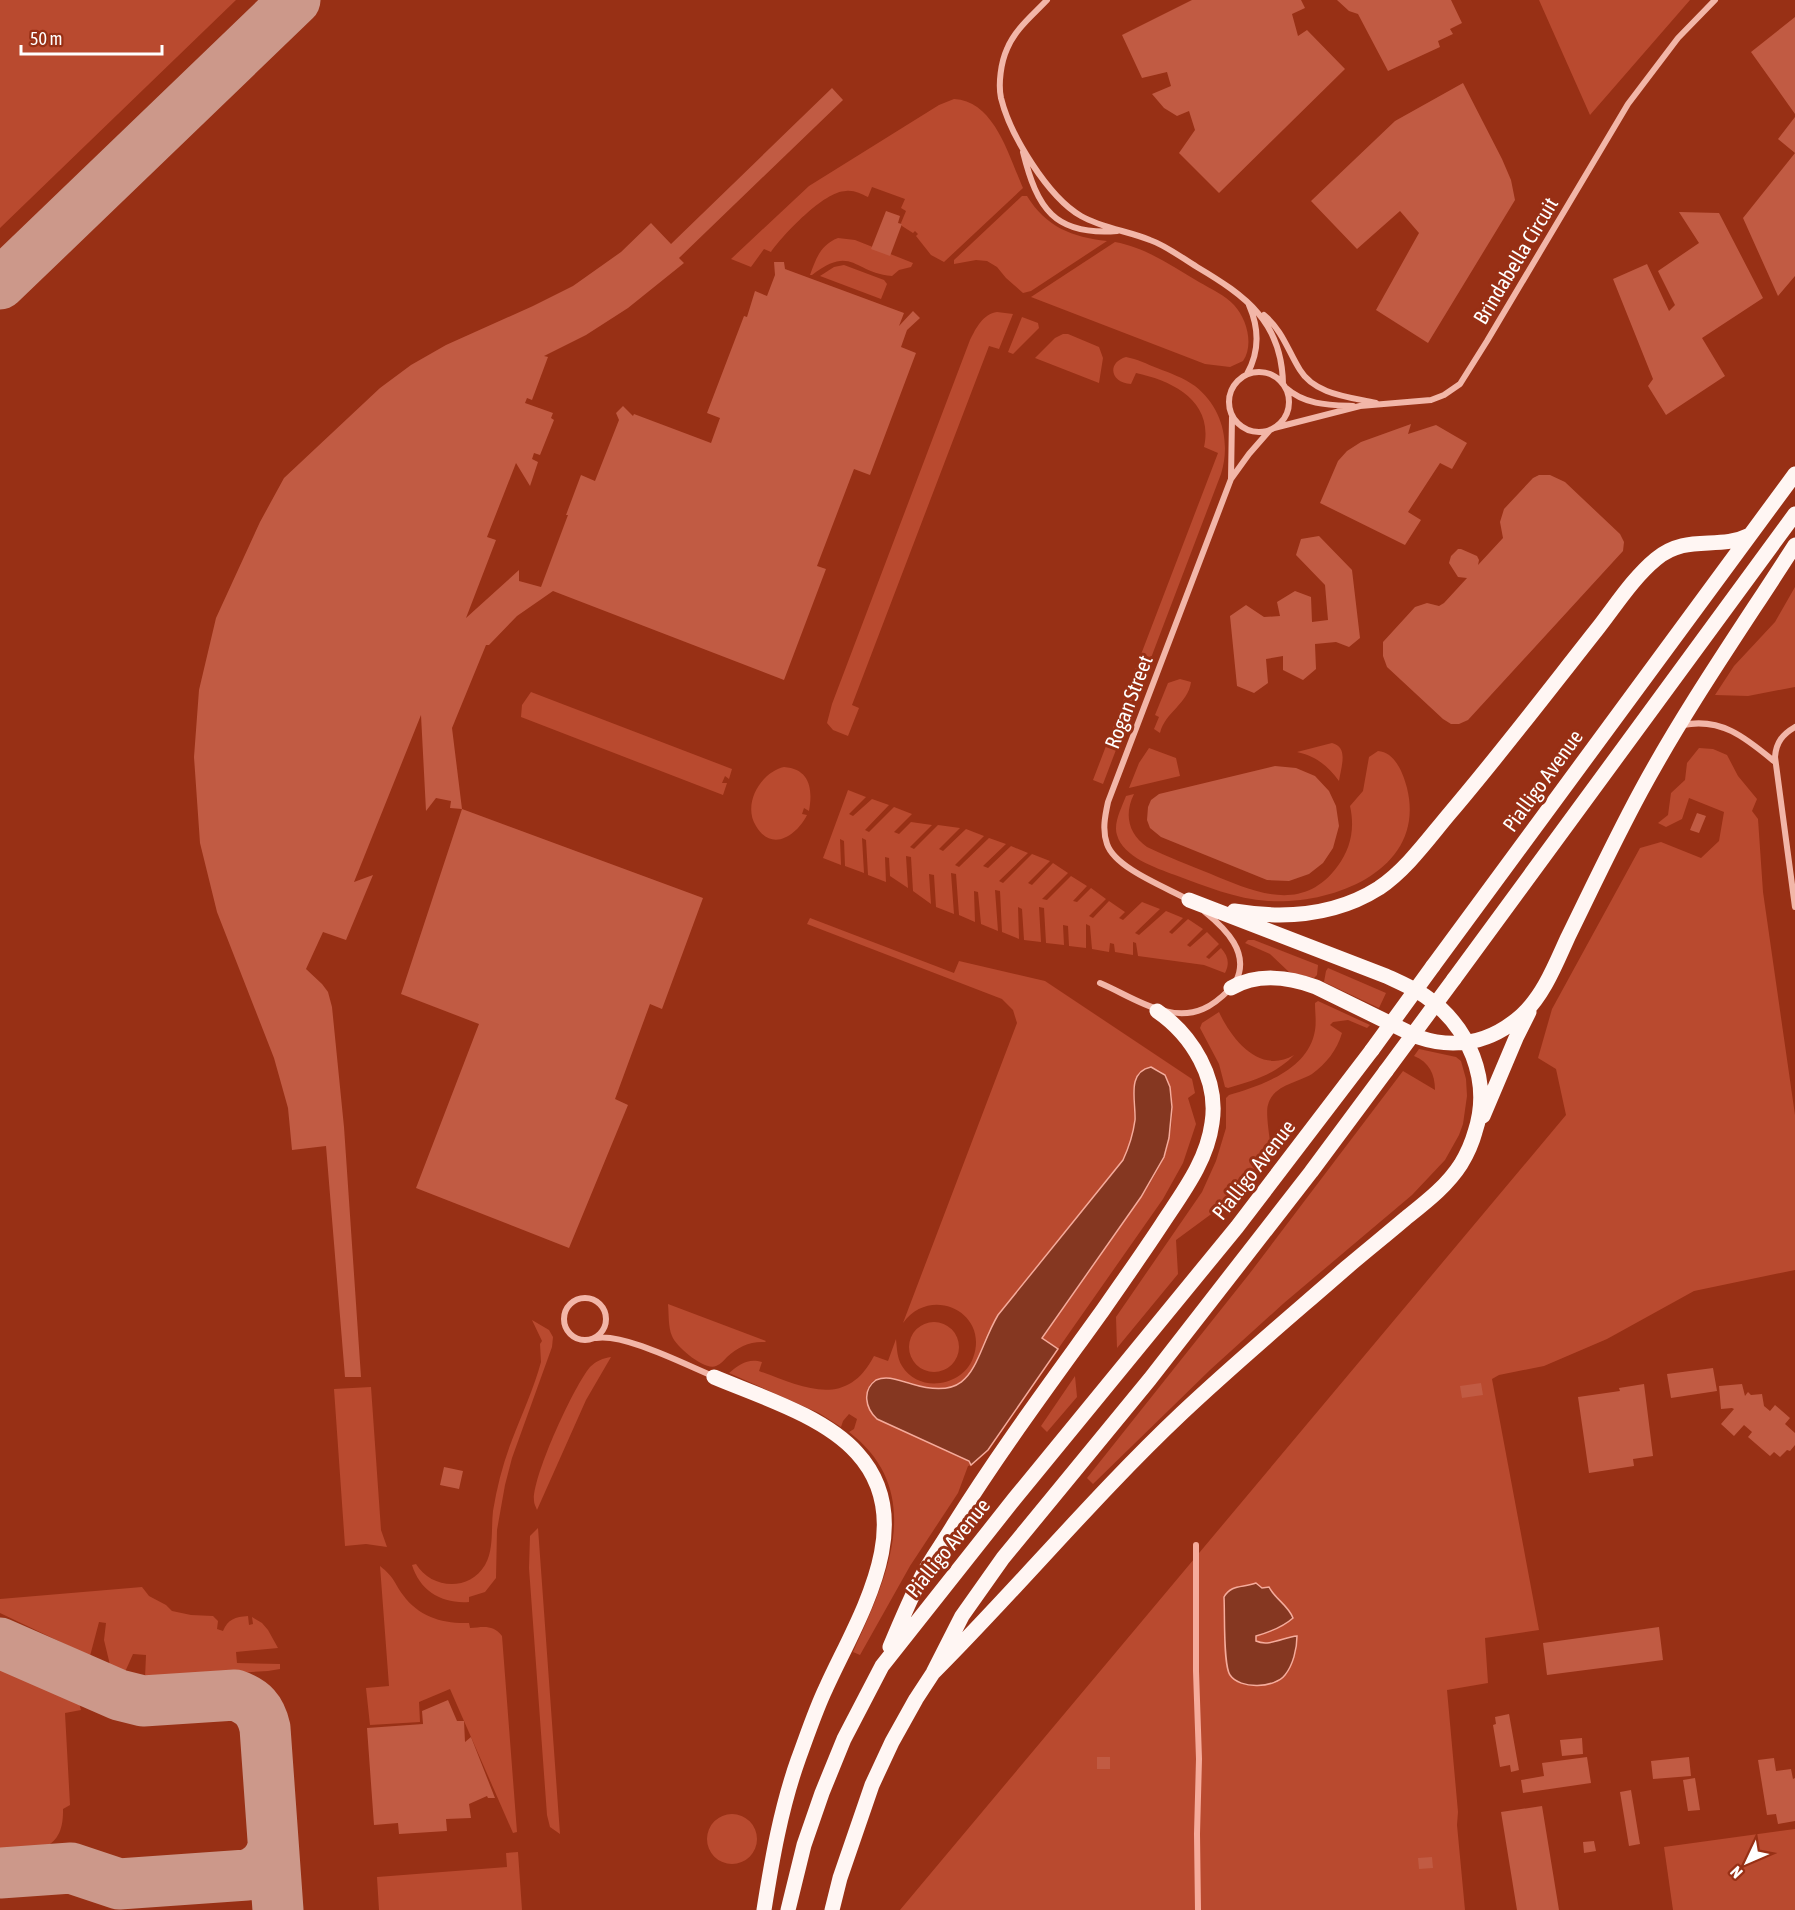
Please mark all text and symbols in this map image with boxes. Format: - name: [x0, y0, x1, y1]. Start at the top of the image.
- scale bar: [21, 18, 162, 56]
- text: 50 m: [30, 28, 62, 49]
- street label: Brindabella Circuit: [1468, 193, 1562, 328]
- street label: Rogan Street: [1099, 652, 1157, 752]
- street label: Pialligo Avenue: [1497, 725, 1587, 836]
- street label: Pialligo Avenue: [1207, 1115, 1300, 1224]
- street label: Pialligo Avenue: [900, 1493, 994, 1602]
- north arrow: [1717, 1832, 1777, 1892]
- text: N: [1726, 1863, 1746, 1882]

